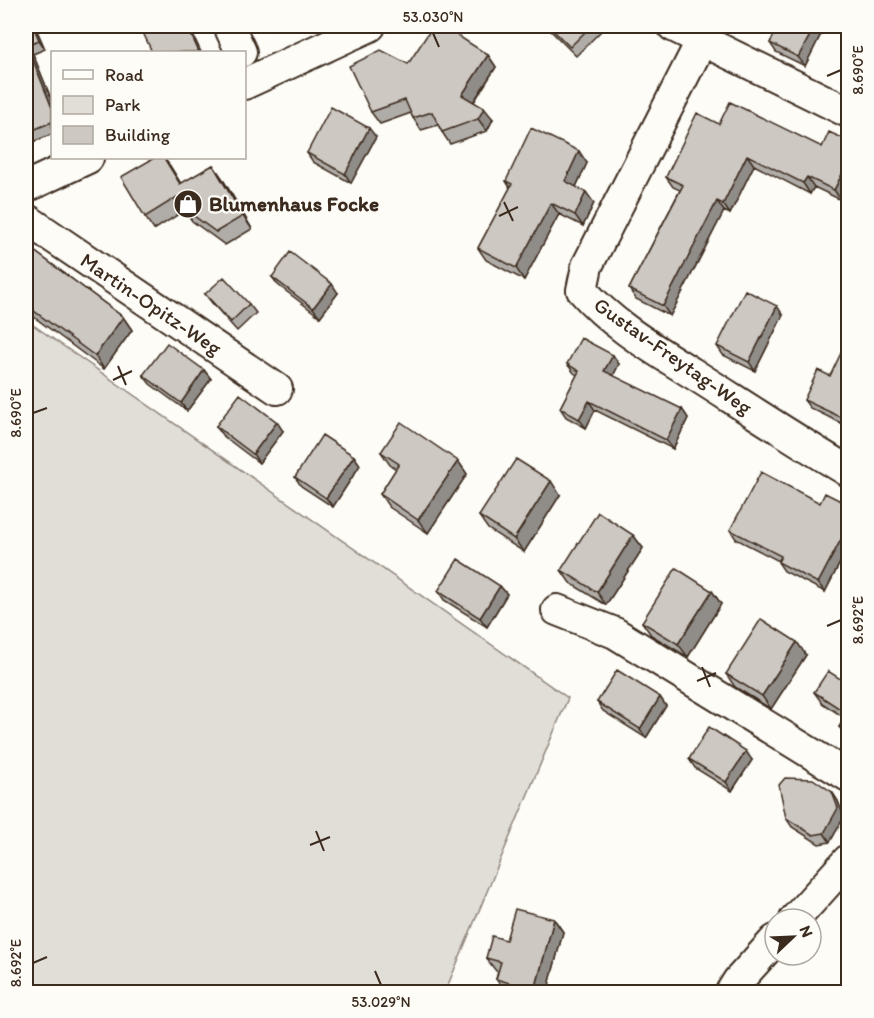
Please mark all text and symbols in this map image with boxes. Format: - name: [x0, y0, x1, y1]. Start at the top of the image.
- text: 53.030°N: [403, 8, 463, 26]
- text: 8.690°E: [849, 45, 867, 95]
- legend: [51, 51, 246, 159]
- text: Road: [105, 64, 144, 86]
- text: Park: [105, 94, 140, 116]
- text: Building: [105, 124, 171, 146]
- shop icon: Blumenhaus Focke: [172, 188, 204, 220]
- place label: Blumenhaus Focke: [209, 191, 379, 216]
- street label: Martin-Opitz-Weg: [76, 247, 227, 360]
- street label: Gustav-Freytag-Weg: [589, 292, 757, 420]
- text: 8.690°E: [7, 388, 25, 438]
- text: 8.692°E: [849, 596, 867, 644]
- north arrow: [763, 907, 823, 967]
- text: N: [795, 923, 817, 940]
- text: 8.692°E: [7, 939, 25, 987]
- text: 53.029°N: [351, 993, 411, 1011]

